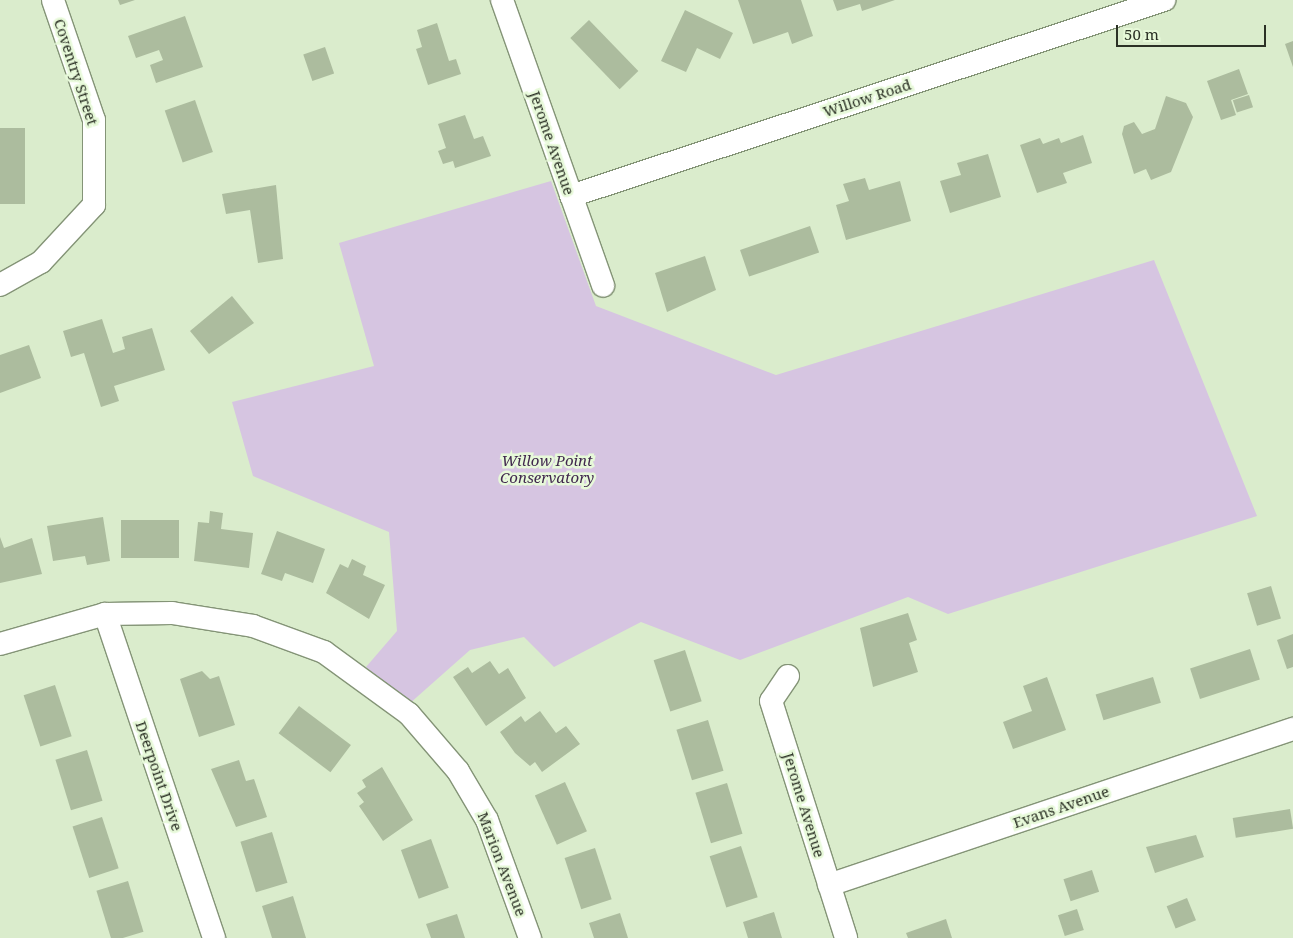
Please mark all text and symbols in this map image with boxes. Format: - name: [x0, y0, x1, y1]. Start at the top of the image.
- scale bar: [1118, 15, 1268, 47]
- street label: Coventry Street: [50, 17, 102, 127]
- text: 50 m: [1124, 24, 1159, 44]
- street label: Willow Road: [821, 75, 913, 121]
- street label: Jerome Avenue: [526, 89, 578, 197]
- park label: Willow Point Conservatory: [500, 451, 594, 486]
- street label: Deerpoint Drive: [132, 719, 186, 833]
- street label: Jerome Avenue: [779, 750, 829, 860]
- street label: Evans Avenue: [1011, 782, 1111, 832]
- street label: Marion Avenue: [474, 809, 530, 919]

